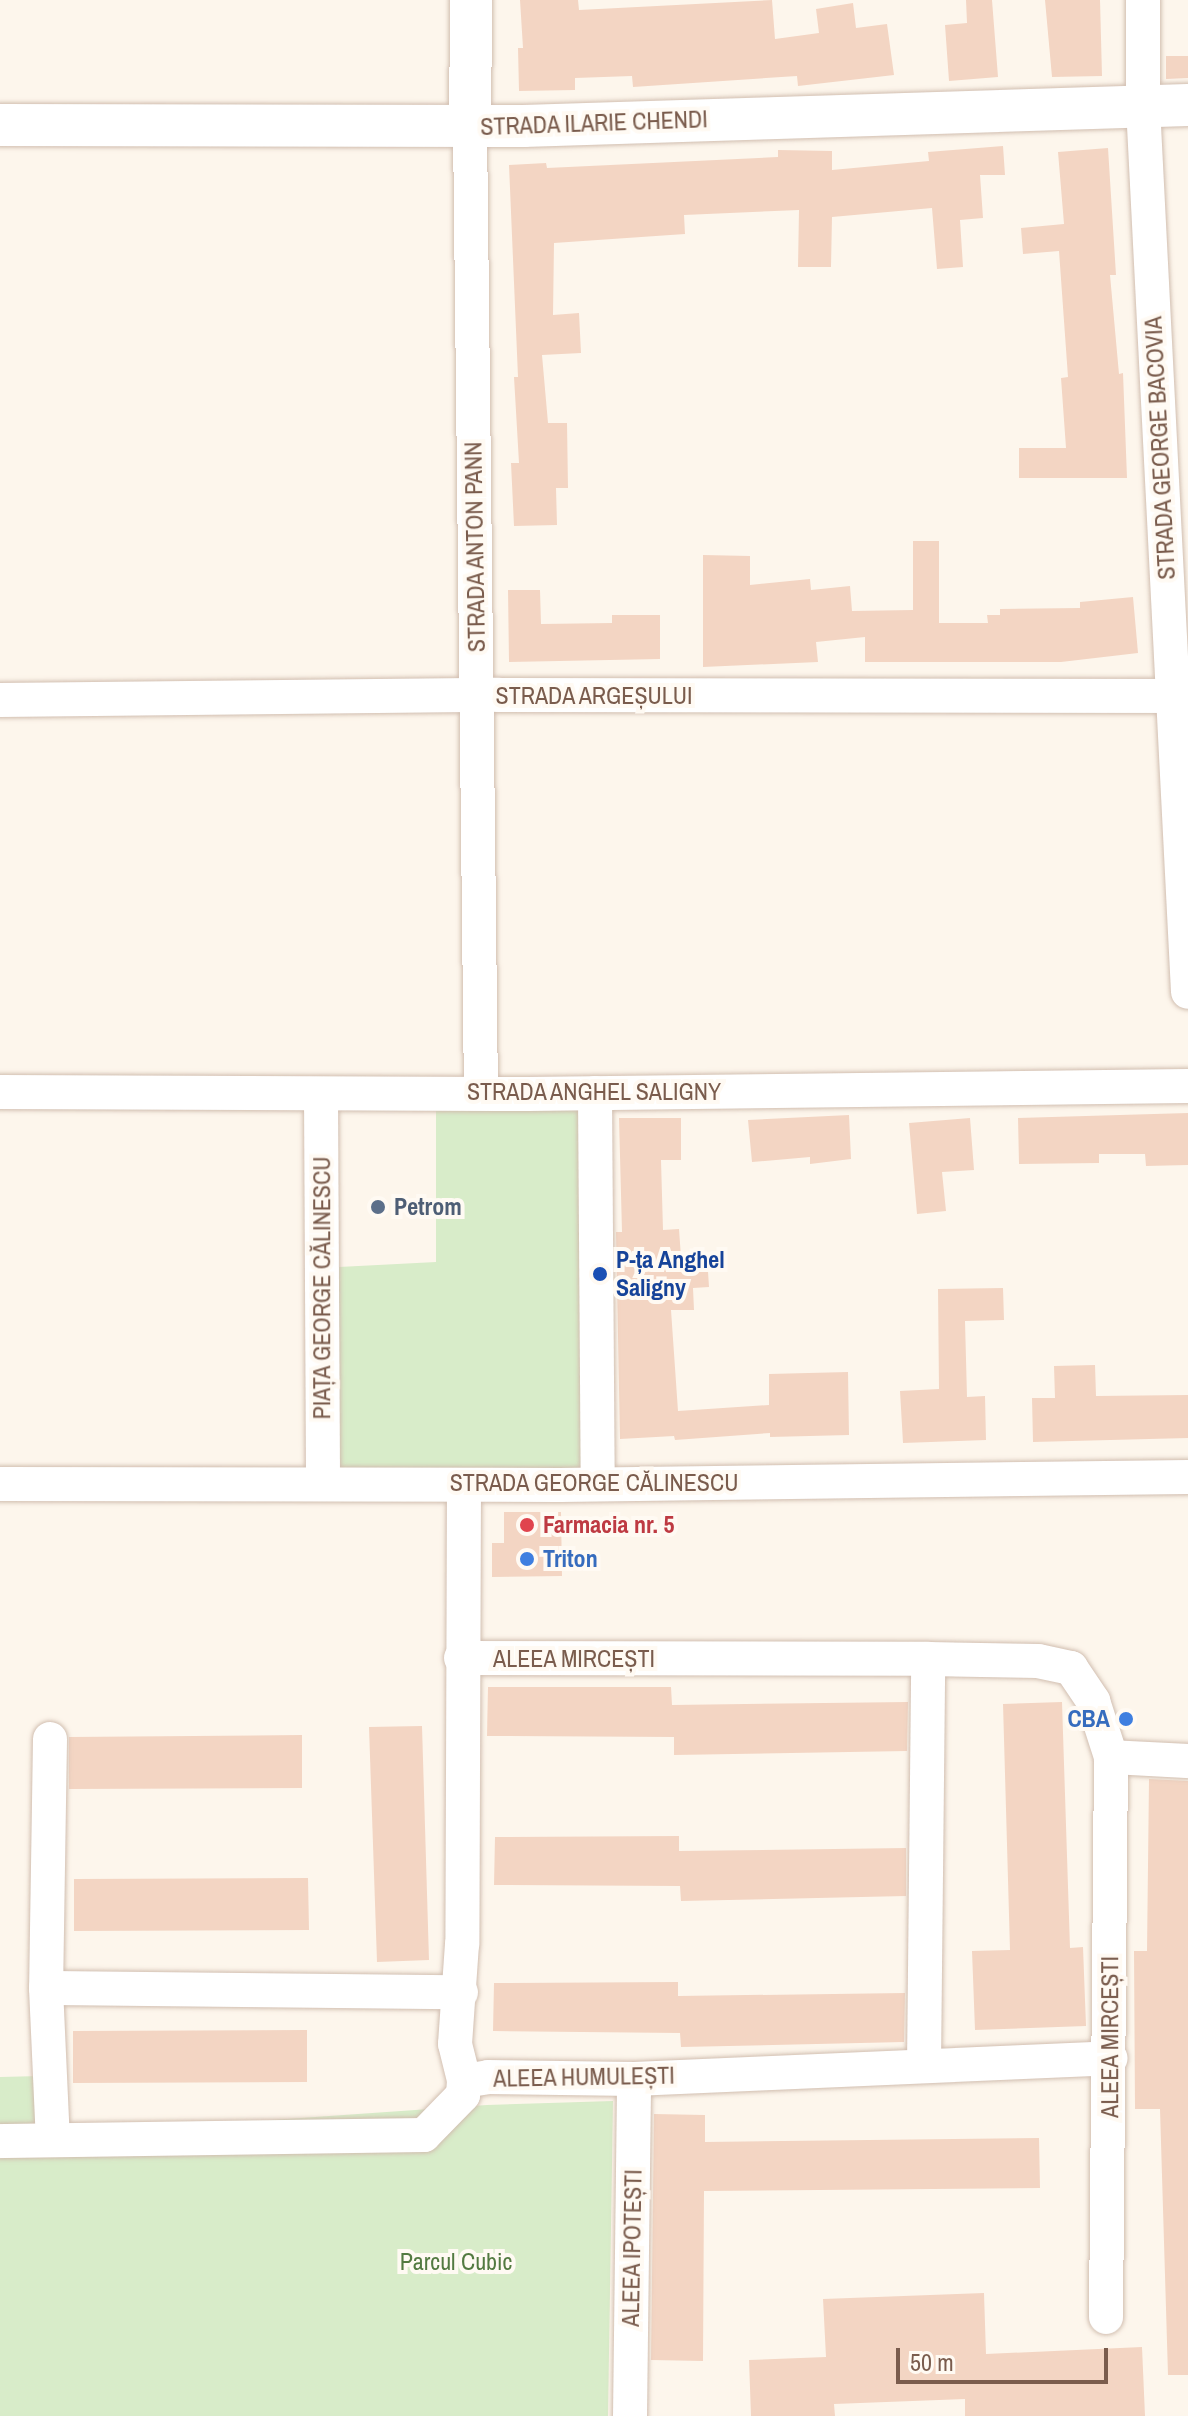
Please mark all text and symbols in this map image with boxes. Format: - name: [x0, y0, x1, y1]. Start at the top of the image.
- street label: STRADA ILARIE CHENDI: [479, 105, 709, 141]
- street label: STRADA GEORGE BACOVIA: [1139, 315, 1181, 581]
- street label: STRADA ANTON PANN: [459, 440, 491, 654]
- street label: STRADA ARGEȘULUI: [494, 682, 694, 710]
- street label: STRADA ANGHEL SALIGNY: [465, 1078, 723, 1106]
- street label: PIAȚA GEORGE CĂLINESCU: [308, 1156, 336, 1420]
- place label: Petrom: [394, 1193, 462, 1221]
- marker: Petrom: [369, 1198, 387, 1216]
- place label: P-ța Anghel Saligny: [616, 1246, 725, 1302]
- marker: P-ța Anghel Saligny: [591, 1265, 609, 1283]
- street label: STRADA GEORGE CĂLINESCU: [449, 1469, 739, 1497]
- place label: Farmacia nr. 5: [543, 1511, 674, 1539]
- marker: Farmacia nr. 5: [518, 1516, 536, 1534]
- place label: Triton: [543, 1545, 598, 1573]
- marker: Triton: [518, 1550, 536, 1568]
- street label: ALEEA MIRCEȘTI: [493, 1645, 655, 1673]
- place label: CBA: [1067, 1705, 1110, 1733]
- marker: CBA: [1117, 1710, 1135, 1728]
- street label: ALEEA MIRCEȘTI: [1096, 1956, 1124, 2118]
- street label: ALEEA HUMULEȘTI: [492, 2061, 676, 2093]
- street label: ALEEA IPOTEȘTI: [616, 2168, 648, 2328]
- park label: Parcul Cubic: [400, 2248, 512, 2276]
- scale bar: [900, 2332, 1112, 2382]
- text: 50 m: [910, 2346, 954, 2378]

